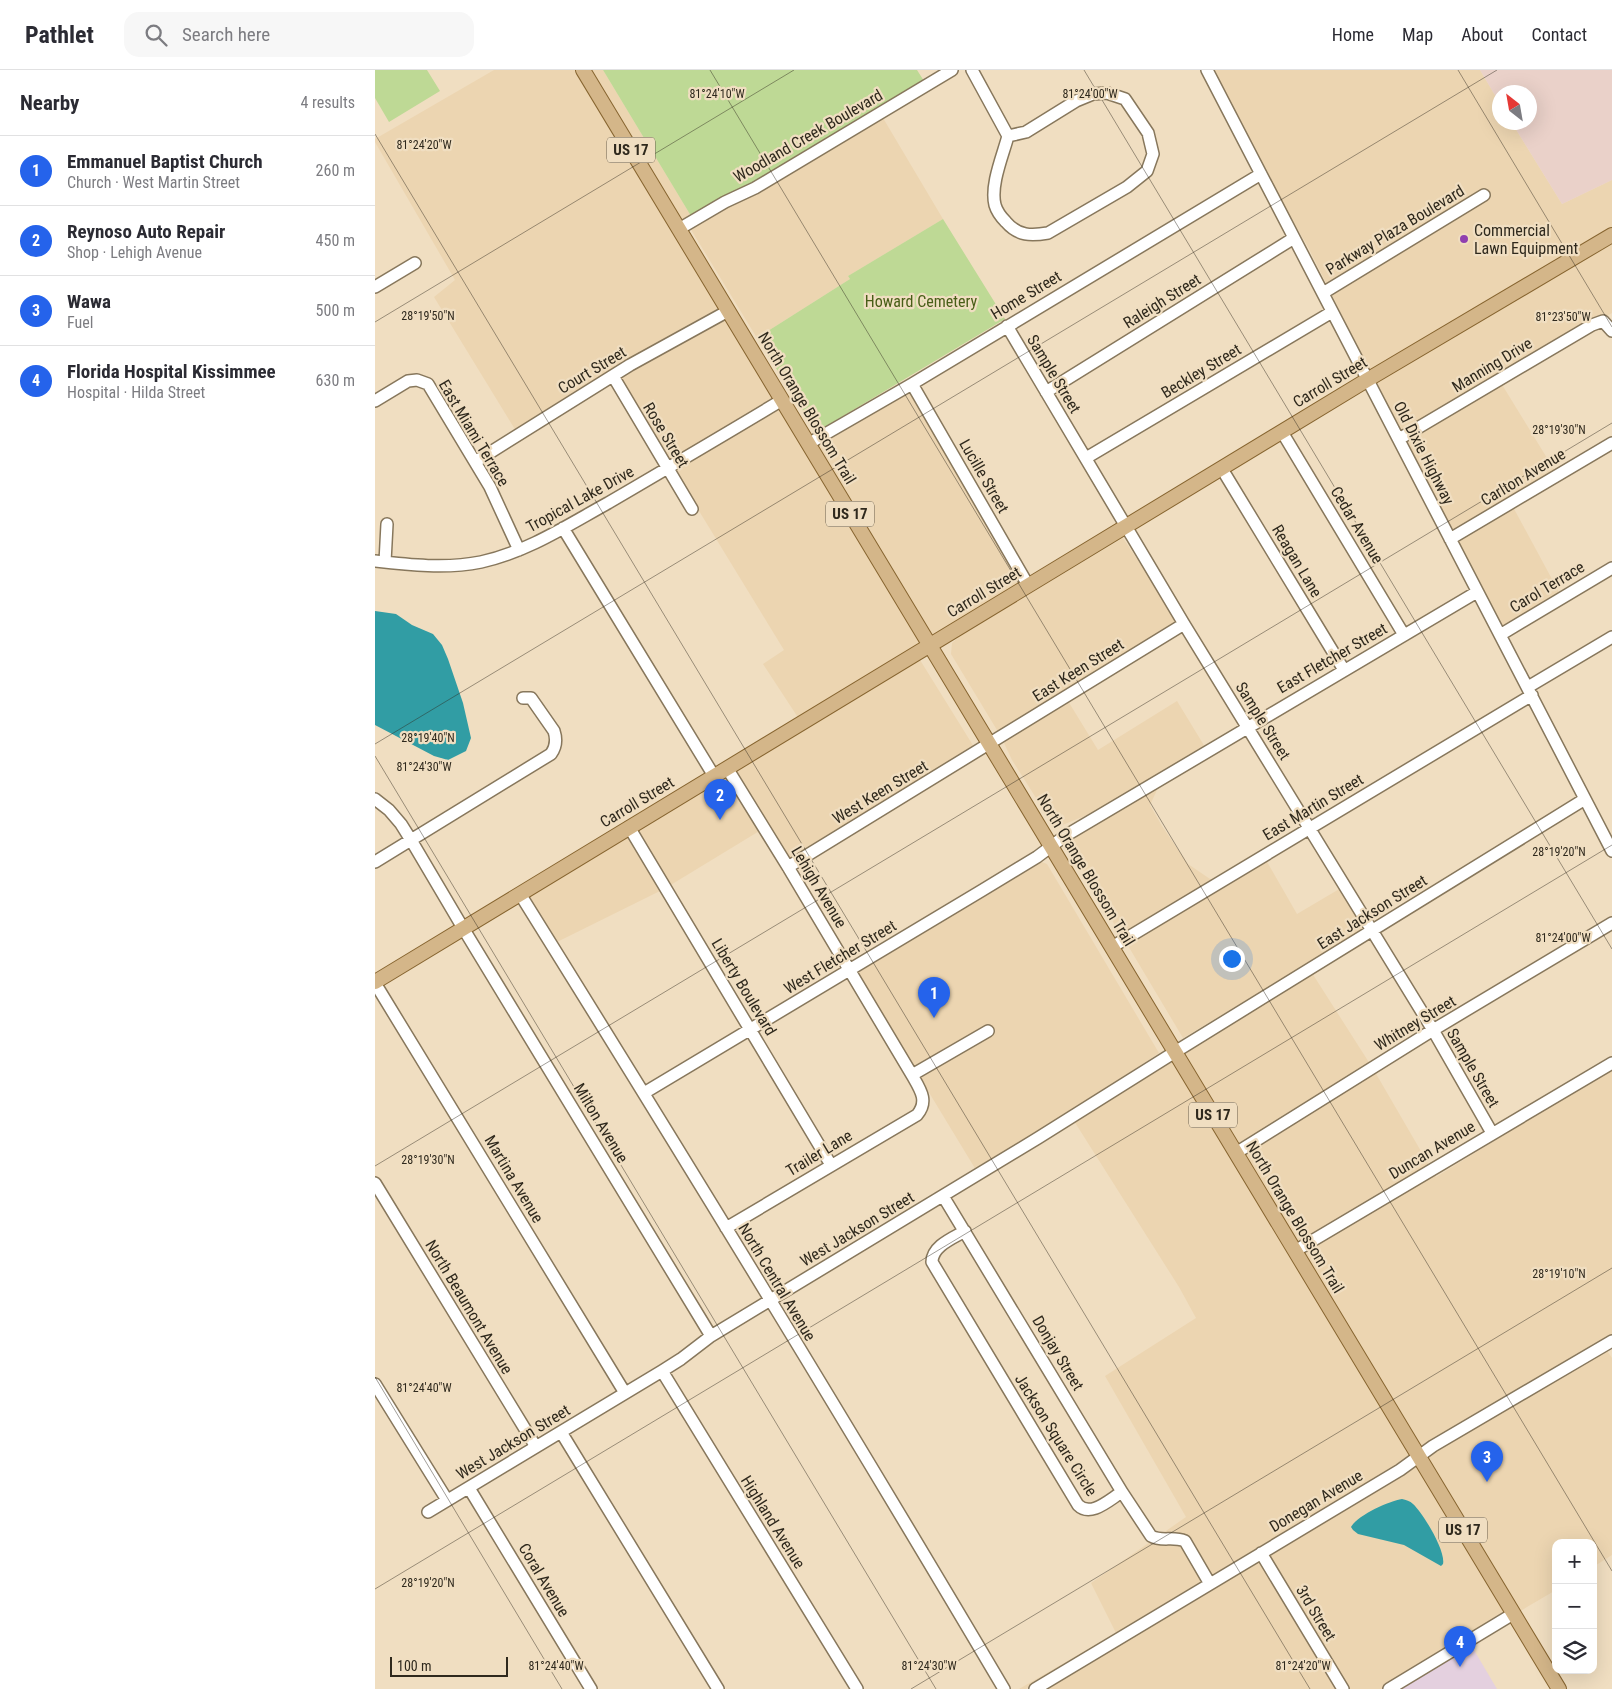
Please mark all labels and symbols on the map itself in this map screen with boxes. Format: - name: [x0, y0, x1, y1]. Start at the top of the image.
- north arrow: [1492, 85, 1537, 130]
- street label: Woodland Creek Boulevard: [730, 86, 886, 186]
- text: 81°24'10"W: [689, 87, 745, 101]
- text: 81°24'00"W: [1062, 87, 1118, 101]
- text: 81°24'20"W: [396, 138, 452, 152]
- road number: US 17: [607, 138, 655, 162]
- street label: Parkway Plaza Boulevard: [1322, 181, 1468, 279]
- place label: Commercial Lawn Equipment: [1474, 221, 1579, 258]
- marker: Commercial Lawn Equipment: [1458, 233, 1470, 245]
- street label: Home Street: [987, 266, 1065, 323]
- street label: Raleigh Street: [1120, 270, 1204, 332]
- park label: Howard Cemetery: [865, 292, 978, 311]
- text: 28°19'50"N: [401, 309, 455, 323]
- text: 81°23'50"W: [1535, 310, 1591, 324]
- street label: North Orange Blossom Trail: [754, 329, 860, 487]
- street label: Sample Street: [1023, 331, 1085, 417]
- street label: Manning Drive: [1448, 334, 1536, 396]
- street label: Beckley Street: [1158, 340, 1245, 402]
- street label: Court Street: [555, 342, 630, 398]
- street label: Carroll Street: [1290, 352, 1371, 411]
- street label: East Miami Terrace: [435, 376, 513, 490]
- street label: Old Dixie Highway: [1390, 398, 1458, 508]
- street label: Rose Street: [639, 399, 693, 471]
- text: 28°19'30"N: [1532, 423, 1586, 437]
- street label: Lucille Street: [955, 436, 1013, 517]
- street label: Carlton Avenue: [1477, 444, 1569, 510]
- street label: Tropical Lake Drive: [523, 462, 637, 536]
- street label: Cedar Avenue: [1327, 483, 1387, 567]
- road number: US 17: [826, 502, 874, 526]
- street label: Reagan Lane: [1268, 521, 1326, 601]
- street label: Carol Terrace: [1506, 557, 1588, 617]
- street label: Carroll Street: [944, 562, 1025, 621]
- street label: East Fletcher Street: [1274, 619, 1390, 697]
- street label: East Keen Street: [1029, 634, 1127, 706]
- street label: Sample Street: [1232, 679, 1295, 764]
- text: 28°19'40"N: [401, 731, 455, 745]
- street label: West Keen Street: [829, 756, 931, 828]
- text: 81°24'30"W: [396, 760, 452, 774]
- street label: East Martin Street: [1259, 769, 1367, 844]
- street label: Carroll Street: [597, 772, 678, 831]
- pin: 2: [704, 779, 736, 820]
- street label: North Orange Blossom Trail: [1033, 791, 1139, 949]
- street label: Lehigh Avenue: [787, 843, 851, 931]
- text: 28°19'20"N: [1532, 845, 1586, 859]
- street label: East Jackson Street: [1314, 871, 1431, 953]
- street label: West Fletcher Street: [781, 916, 900, 998]
- text: 81°24'00"W: [1535, 931, 1591, 945]
- street label: Liberty Boulevard: [708, 935, 780, 1039]
- your location: [1219, 946, 1245, 972]
- pin: 1: [918, 977, 950, 1018]
- street label: Whitney Street: [1371, 991, 1459, 1055]
- street label: Sample Street: [1443, 1025, 1503, 1111]
- street label: Milton Avenue: [570, 1080, 632, 1166]
- road number: US 17: [1189, 1102, 1237, 1128]
- street label: Duncan Avenue: [1385, 1117, 1479, 1183]
- street label: Trailer Lane: [782, 1126, 856, 1180]
- street label: Martina Avenue: [480, 1132, 548, 1226]
- street label: North Orange Blossom Trail: [1242, 1138, 1348, 1296]
- text: 28°19'30"N: [401, 1153, 455, 1167]
- street label: West Jackson Street: [797, 1187, 918, 1270]
- street label: North Central Avenue: [734, 1220, 820, 1344]
- street label: North Beaumont Avenue: [421, 1236, 517, 1378]
- text: 28°19'10"N: [1532, 1267, 1586, 1281]
- street label: Donjay Street: [1028, 1312, 1088, 1394]
- street label: Jackson Square Circle: [1011, 1370, 1101, 1500]
- text: 81°24'40"W: [396, 1381, 452, 1395]
- street label: West Jackson Street: [453, 1400, 574, 1483]
- pin: 3: [1471, 1441, 1503, 1482]
- street label: Donegan Avenue: [1266, 1466, 1366, 1536]
- street label: Highland Avenue: [737, 1472, 809, 1572]
- road number: US 17: [1439, 1518, 1487, 1542]
- street label: Coral Avenue: [515, 1540, 573, 1620]
- text: 28°19'20"N: [401, 1576, 455, 1590]
- street label: 3rd Street: [1292, 1582, 1340, 1645]
- pin: 4: [1444, 1626, 1476, 1667]
- scale bar: [390, 1654, 507, 1677]
- text: 81°24'40"W: [528, 1659, 584, 1673]
- text: 81°24'30"W: [901, 1659, 957, 1673]
- text: 81°24'20"W: [1275, 1659, 1331, 1673]

